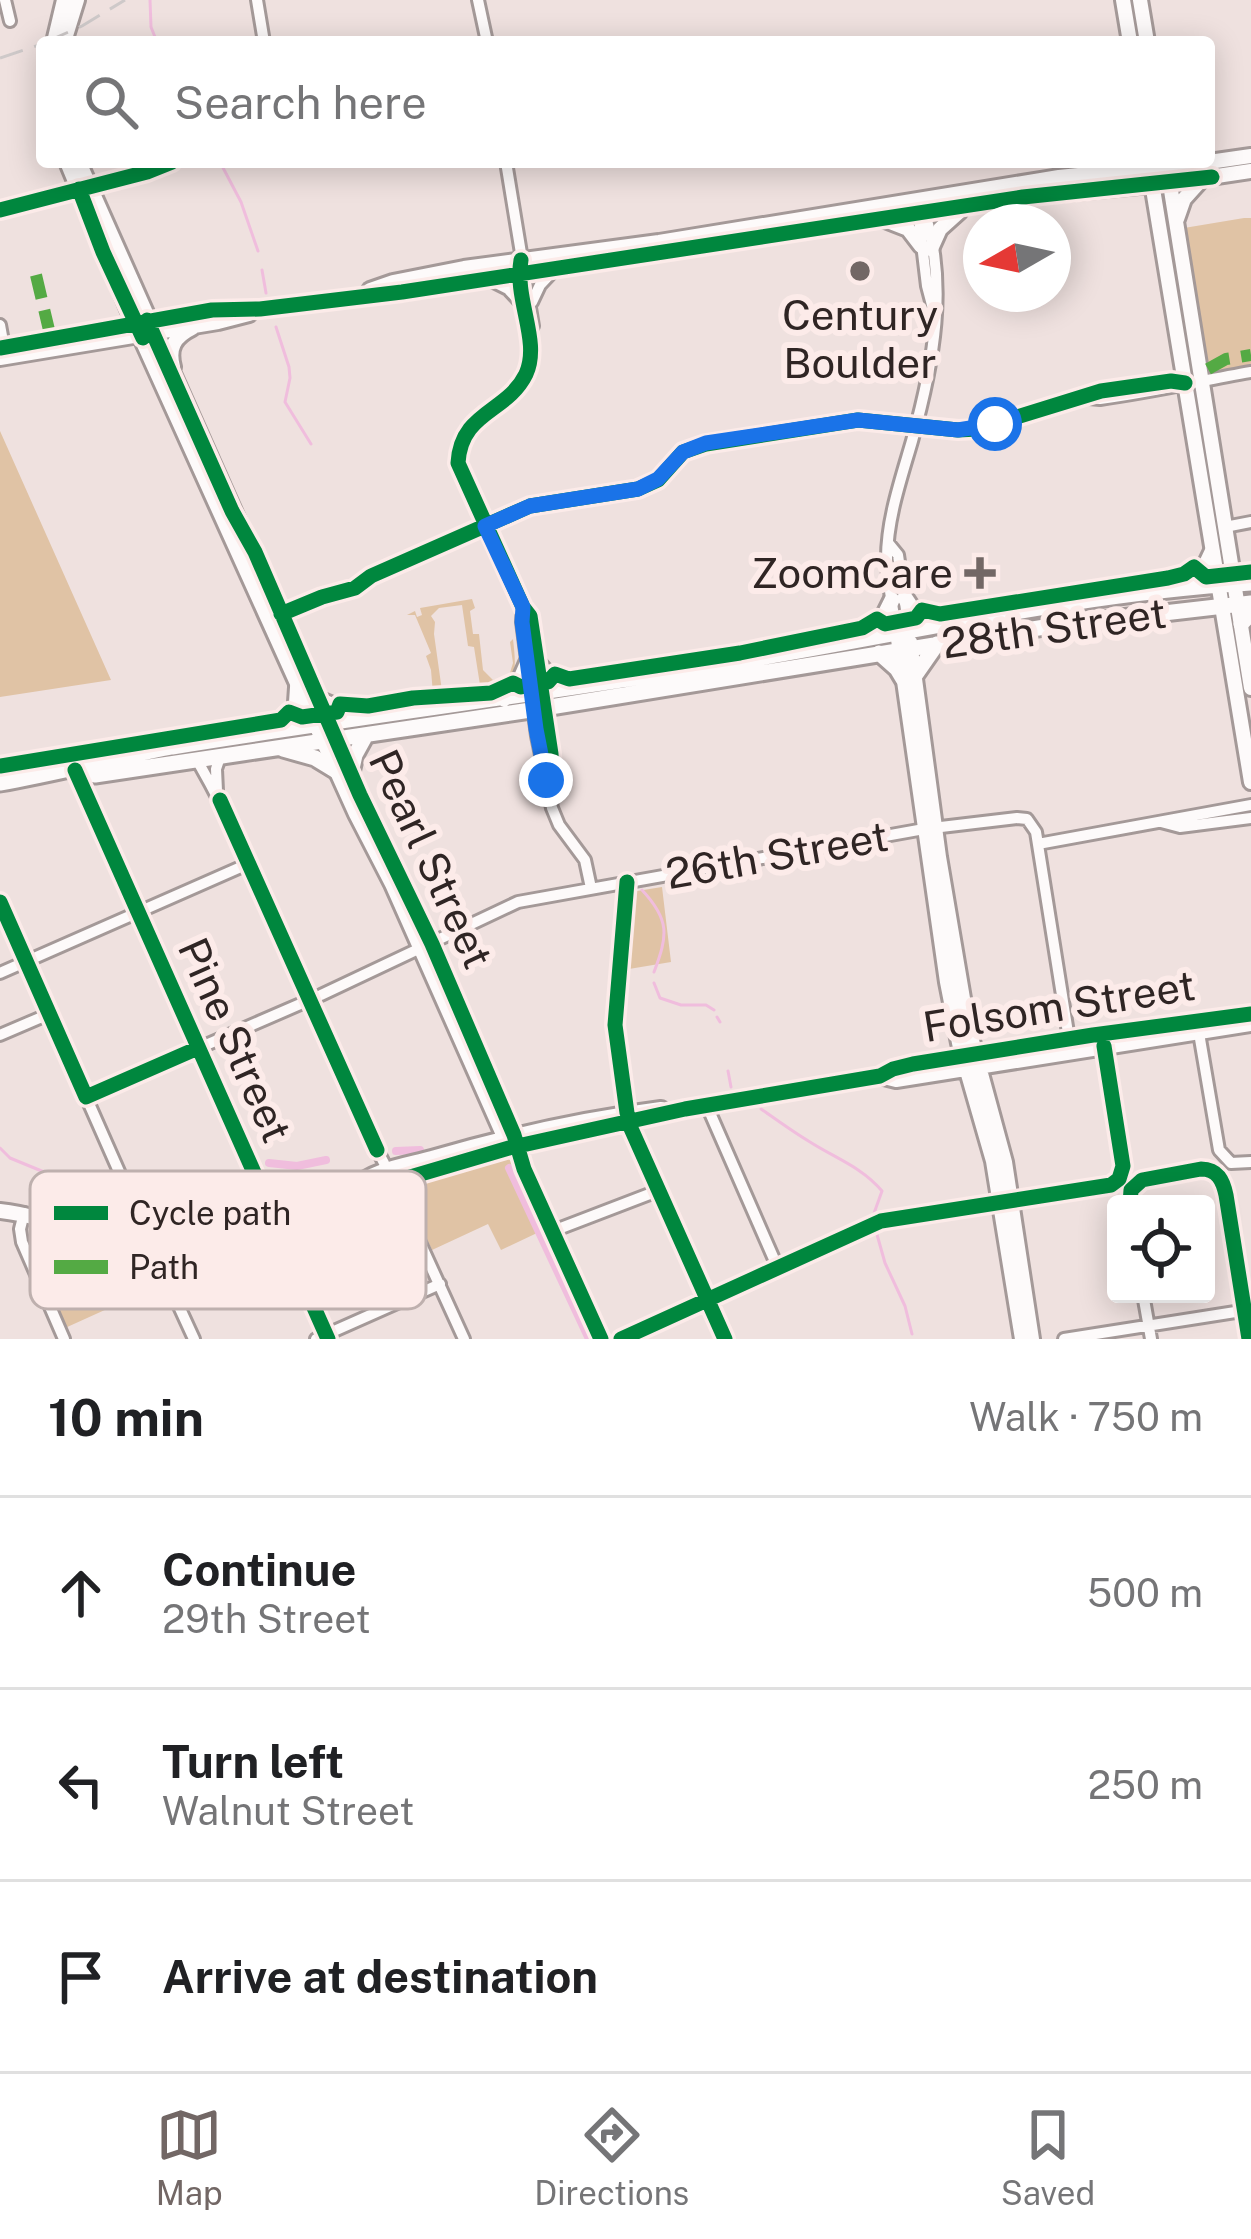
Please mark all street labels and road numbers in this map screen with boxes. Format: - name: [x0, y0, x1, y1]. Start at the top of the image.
- street label: 28th Street: [939, 588, 1169, 667]
- street label: Pearl Street: [360, 742, 503, 976]
- street label: 26th Street: [662, 811, 892, 898]
- street label: Pine Street: [169, 930, 302, 1149]
- street label: Folsom Street: [920, 960, 1198, 1051]

